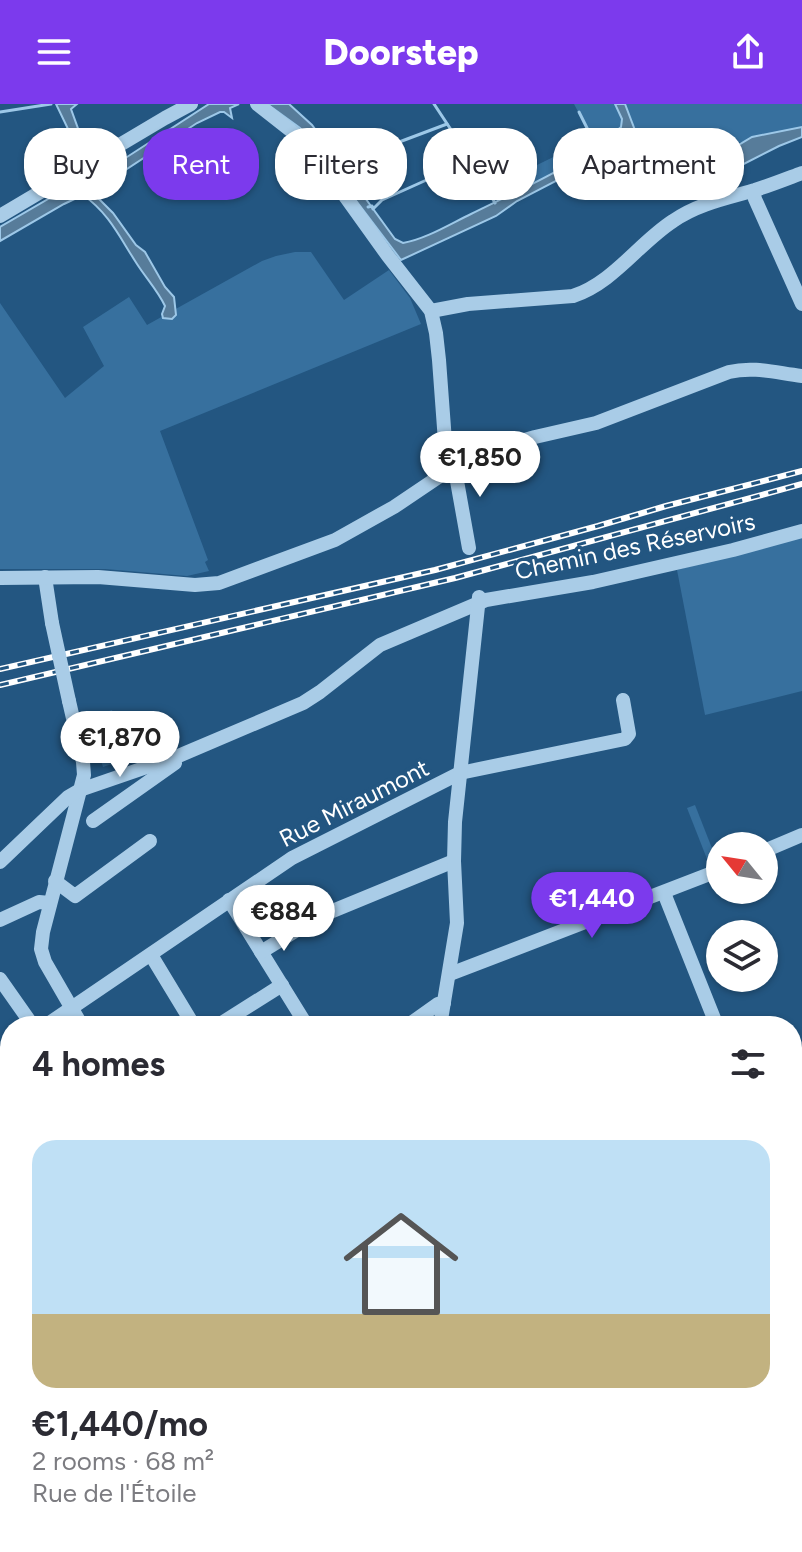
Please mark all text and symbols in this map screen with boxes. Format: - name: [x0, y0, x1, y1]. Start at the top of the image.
- icon: menu: [32, 30, 76, 74]
- icon: share: [726, 30, 770, 74]
- text: Doorstep: [323, 31, 479, 74]
- chip: Buy: [24, 128, 127, 200]
- chip: Rent: [143, 128, 259, 200]
- chip: Filters: [275, 128, 407, 200]
- chip: New: [423, 128, 537, 200]
- chip: Apartment: [553, 128, 744, 200]
- pin: €1,850: [415, 431, 545, 499]
- text: €1,850: [438, 441, 522, 473]
- street label: Chemin des Réservoirs: [512, 506, 758, 586]
- pin: €1,870: [55, 711, 185, 779]
- text: €1,870: [79, 721, 161, 753]
- street label: Rue Miraumont: [274, 753, 434, 853]
- north arrow: [706, 832, 778, 904]
- map controls: [706, 832, 778, 992]
- pin: €1,440: [527, 872, 657, 940]
- text: €1,440: [549, 882, 635, 914]
- pin: €884: [237, 885, 331, 953]
- text: €884: [251, 895, 317, 927]
- button: layers: [706, 920, 778, 992]
- icon: filters: [726, 1042, 770, 1086]
- text: 4 homes: [32, 1044, 165, 1085]
- icon: home: [329, 1192, 473, 1336]
- text: €1,440/mo: [32, 1404, 208, 1445]
- text: 2 rooms · 68 m²: [32, 1445, 214, 1477]
- text: Rue de l'Étoile: [32, 1477, 196, 1509]

